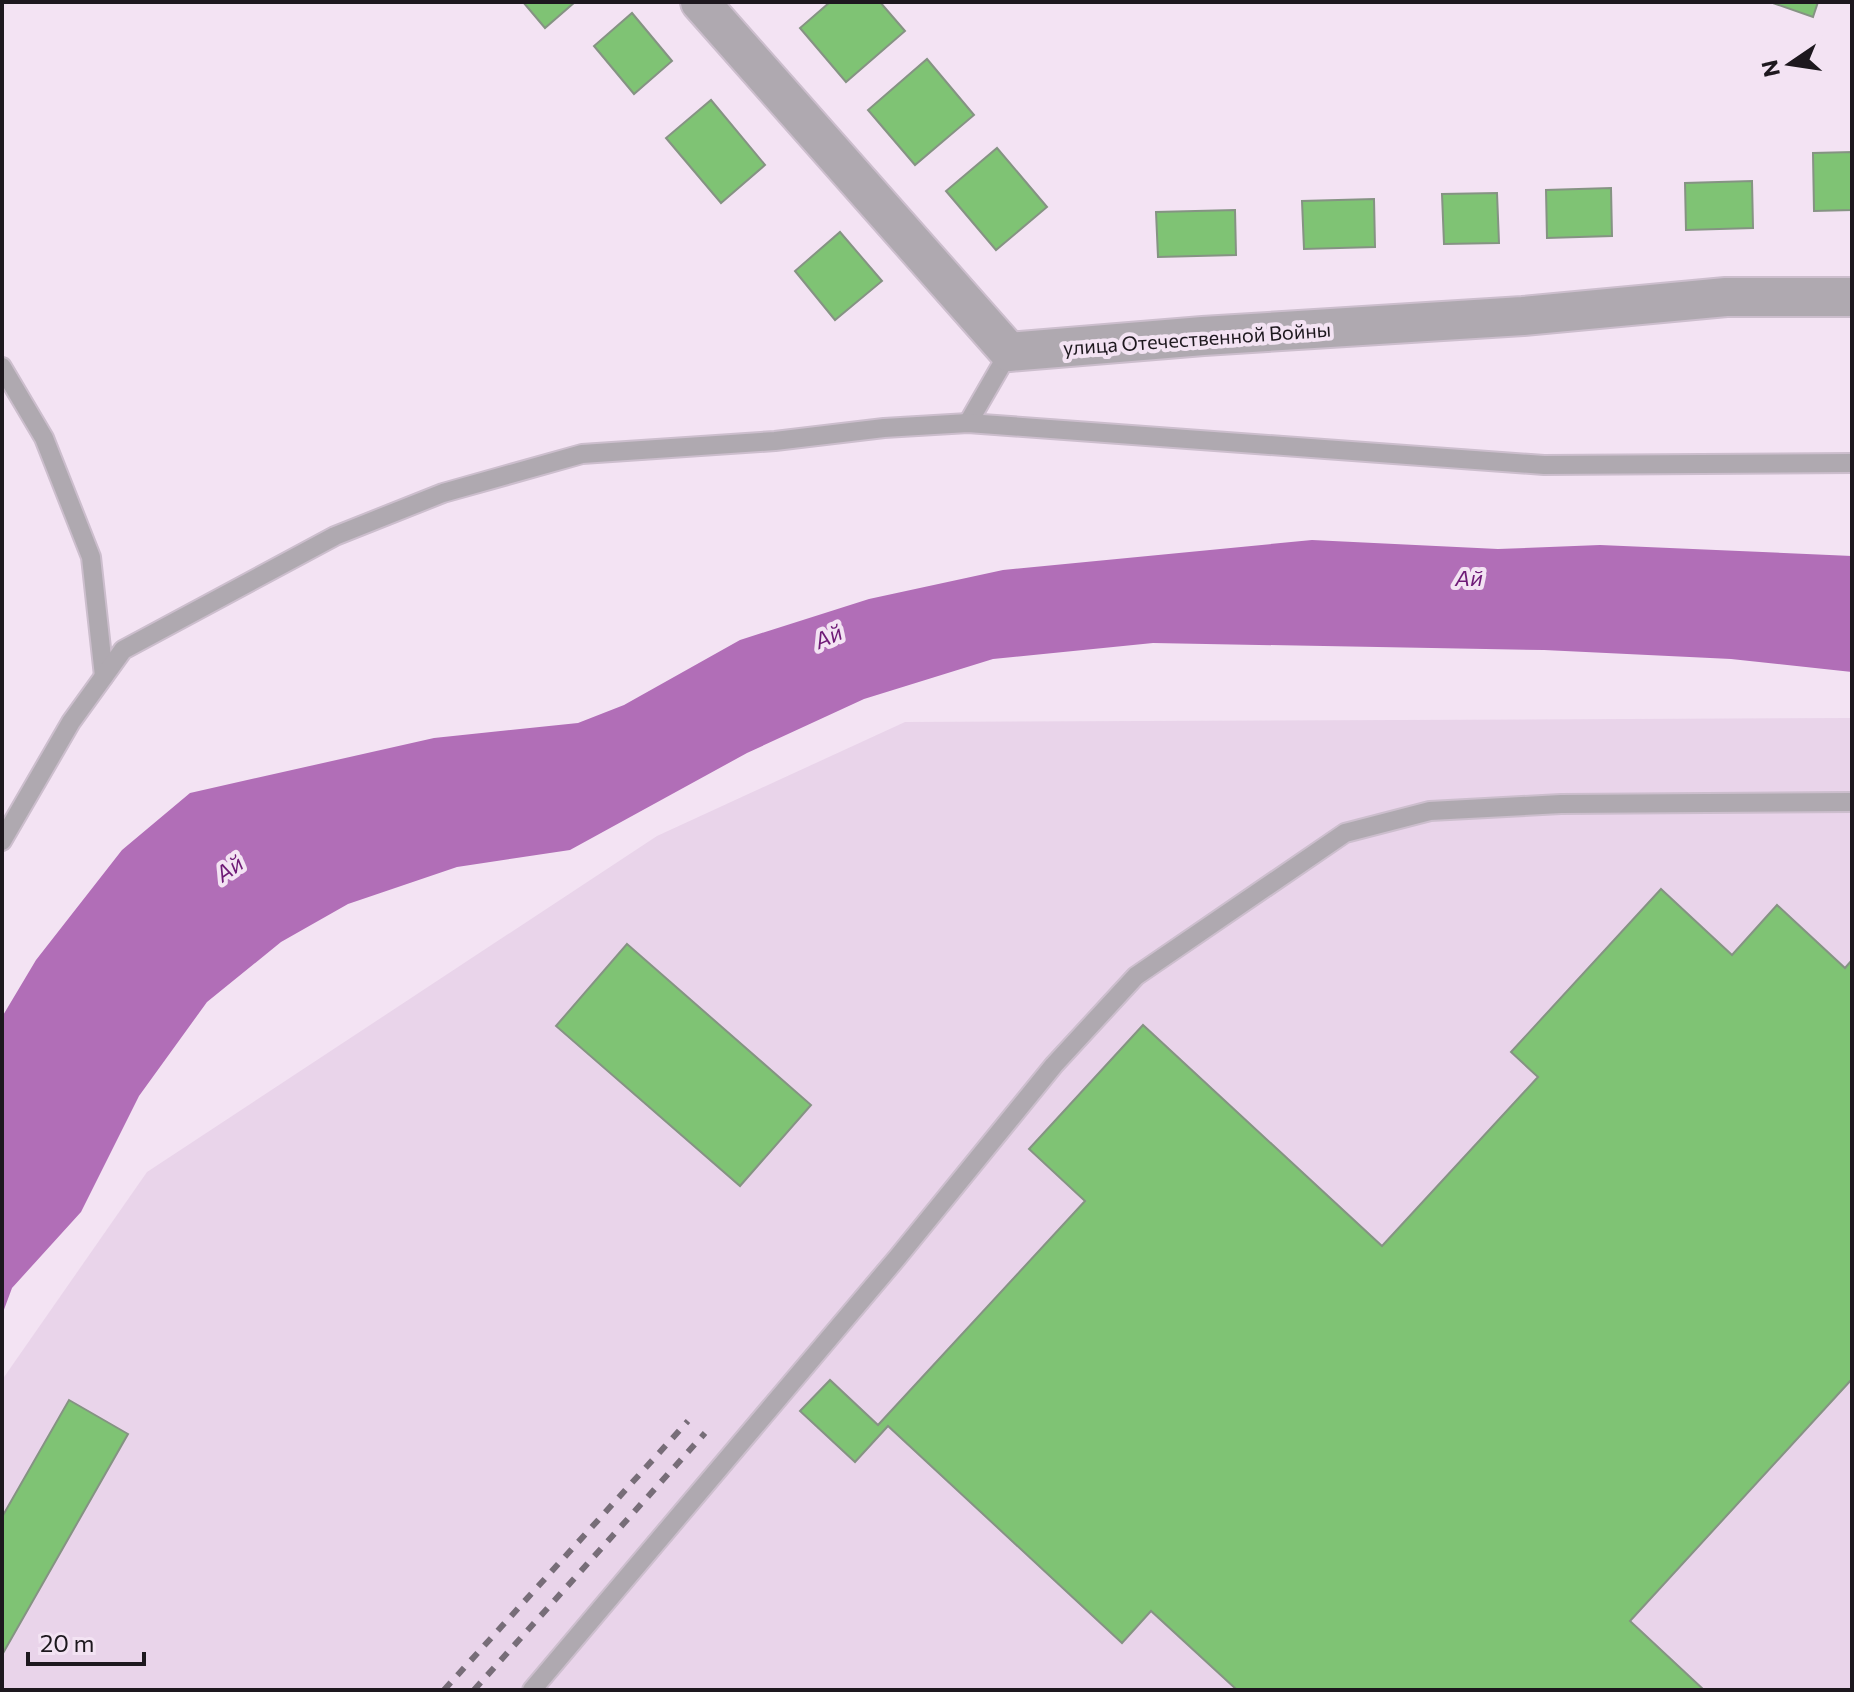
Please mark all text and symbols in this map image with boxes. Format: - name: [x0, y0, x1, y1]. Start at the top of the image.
- north arrow: [1750, 24, 1830, 104]
- text: N: [1755, 58, 1785, 80]
- street label: улица Отечественной Войны: [1062, 317, 1332, 359]
- water label: Ай: [1454, 564, 1483, 591]
- water label: Ай: [809, 618, 847, 654]
- water label: Ай: [209, 849, 248, 888]
- scale bar: [28, 1616, 144, 1666]
- text: 20 m: [40, 1628, 94, 1657]

